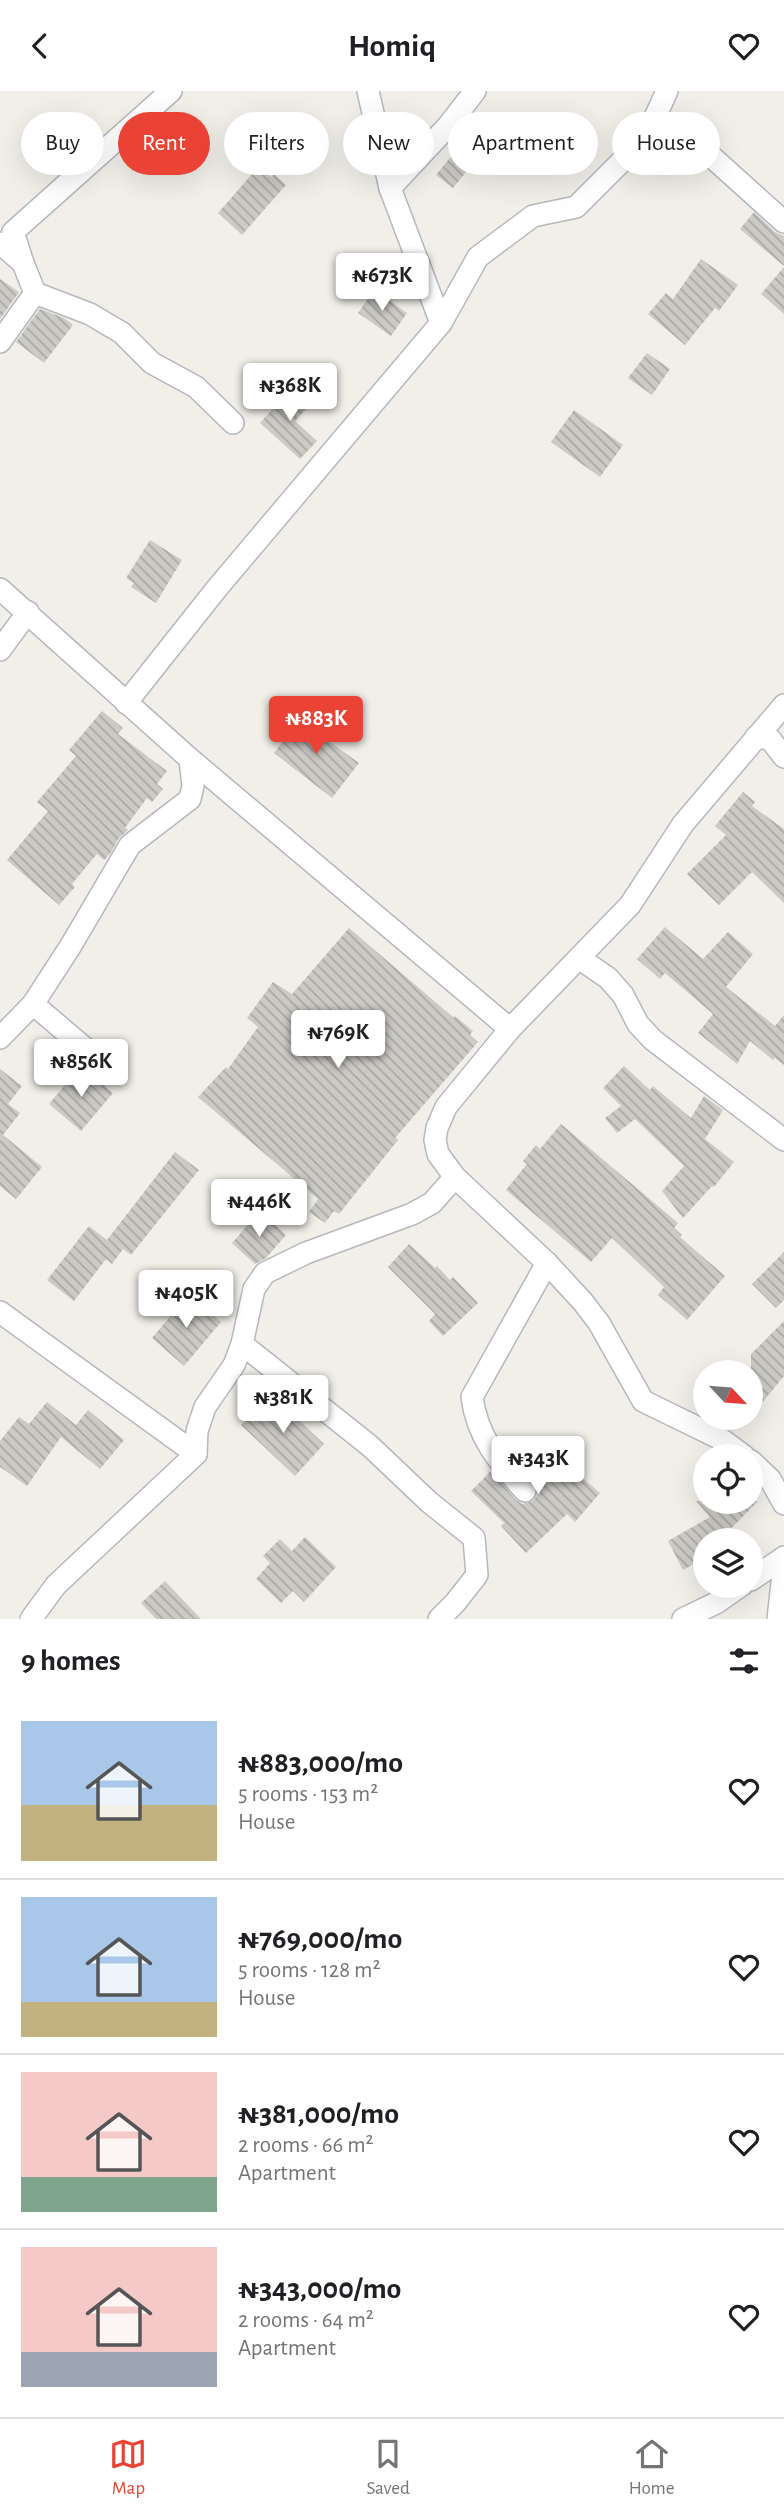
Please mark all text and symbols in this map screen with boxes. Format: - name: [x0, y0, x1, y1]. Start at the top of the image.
- icon: back: [21, 27, 59, 65]
- icon: heart: [725, 27, 763, 65]
- text: Homiq: [348, 30, 436, 62]
- chip: Buy: [21, 112, 104, 175]
- chip: Rent: [118, 112, 210, 175]
- chip: Filters: [224, 112, 329, 175]
- chip: New: [343, 112, 434, 175]
- chip: Apartment: [448, 112, 598, 175]
- chip: House: [612, 112, 720, 175]
- pin: ₦673K: [333, 253, 431, 313]
- text: ₦673K: [352, 264, 412, 287]
- pin: ₦368K: [241, 363, 339, 423]
- text: ₦368K: [259, 374, 321, 397]
- pin: ₦883K: [267, 697, 365, 756]
- text: ₦883K: [285, 707, 347, 730]
- pin: ₦769K: [289, 1011, 387, 1070]
- text: ₦769K: [307, 1021, 369, 1044]
- pin: ₦856K: [32, 1039, 130, 1099]
- text: ₦856K: [50, 1050, 112, 1073]
- pin: ₦446K: [210, 1179, 308, 1239]
- text: ₦446K: [227, 1190, 291, 1213]
- pin: ₦405K: [137, 1271, 235, 1330]
- text: ₦405K: [154, 1281, 218, 1304]
- north arrow: [693, 1360, 763, 1430]
- map controls: [693, 1360, 763, 1598]
- pin: ₦381K: [234, 1375, 332, 1435]
- text: ₦381K: [253, 1386, 313, 1409]
- pin: ₦343K: [489, 1437, 587, 1496]
- button: locate: [693, 1444, 763, 1514]
- text: ₦343K: [507, 1447, 569, 1470]
- button: layers: [693, 1528, 763, 1598]
- icon: filters: [725, 1642, 763, 1680]
- text: 9 homes: [21, 1646, 121, 1676]
- text: ₦883,000/mo: [238, 1748, 403, 1778]
- icon: home: [77, 1749, 161, 1833]
- icon: heart: [725, 1772, 763, 1810]
- text: 5 rooms · 153 m²: [238, 1783, 378, 1806]
- text: House: [238, 1811, 295, 1834]
- text: ₦769,000/mo: [238, 1924, 402, 1954]
- icon: home: [77, 1925, 161, 2009]
- icon: heart: [725, 1948, 763, 1986]
- text: 5 rooms · 128 m²: [238, 1959, 380, 1982]
- text: House: [238, 1987, 295, 2010]
- text: ₦381,000/mo: [238, 2099, 399, 2129]
- icon: home: [77, 2100, 161, 2184]
- icon: heart: [725, 2123, 763, 2161]
- text: 2 rooms · 66 m²: [238, 2134, 374, 2157]
- text: Apartment: [238, 2162, 336, 2185]
- text: ₦343,000/mo: [238, 2274, 401, 2304]
- icon: home: [77, 2275, 161, 2359]
- icon: heart: [725, 2298, 763, 2336]
- text: 2 rooms · 64 m²: [238, 2309, 374, 2332]
- text: Apartment: [238, 2337, 336, 2360]
- tab: Map: [109, 2435, 147, 2500]
- tab: Saved: [366, 2435, 410, 2500]
- tab: Home: [629, 2435, 675, 2500]

